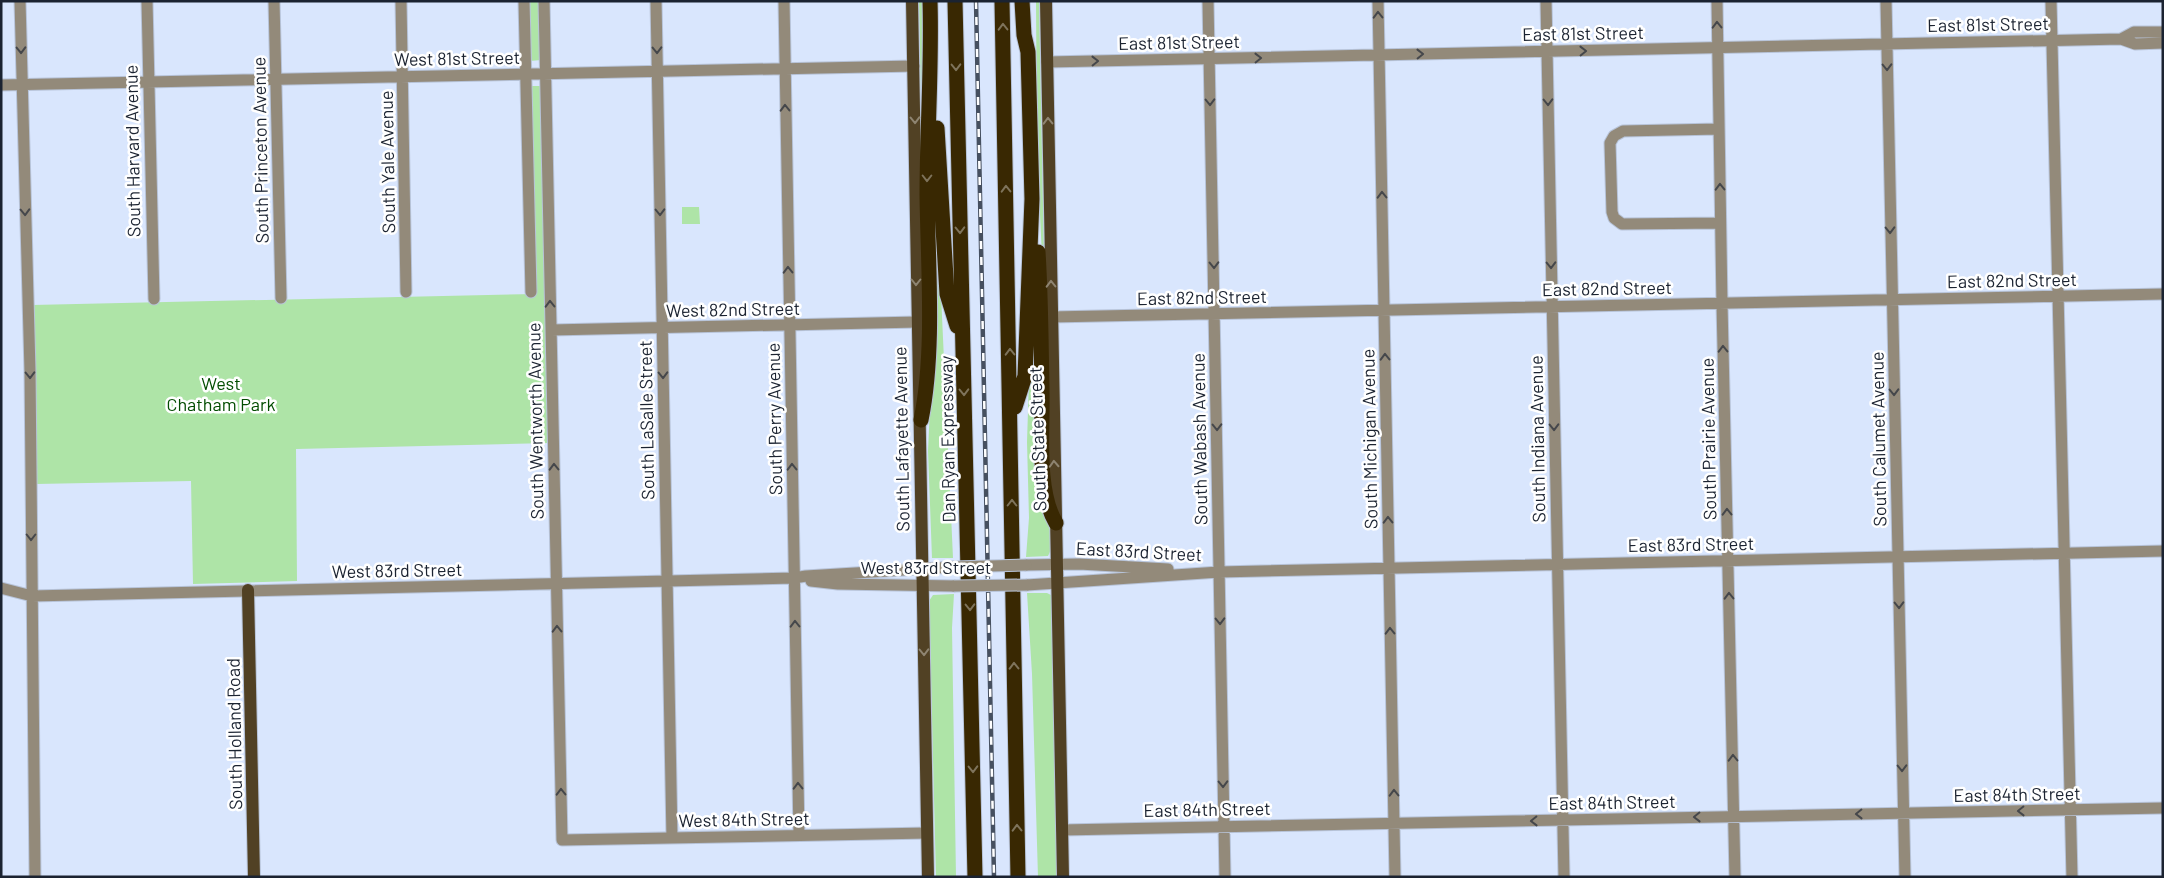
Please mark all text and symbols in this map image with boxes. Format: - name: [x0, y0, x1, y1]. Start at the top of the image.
- one-way arrow: [1373, 11, 1383, 18]
- street label: East 81st Street: [1927, 12, 2049, 36]
- one-way arrow: [1712, 20, 1723, 28]
- street label: East 81st Street: [1522, 21, 1644, 45]
- one-way arrow: [998, 22, 1008, 30]
- street label: East 81st Street: [1118, 30, 1240, 54]
- one-way arrow: [16, 46, 26, 54]
- street label: West 81st Street: [394, 46, 520, 70]
- one-way arrow: [652, 46, 662, 54]
- one-way arrow: [1580, 46, 1587, 56]
- one-way arrow: [1417, 49, 1425, 59]
- one-way arrow: [1254, 53, 1262, 63]
- one-way arrow: [1092, 56, 1100, 66]
- street label: South Princeton Avenue: [247, 57, 273, 243]
- one-way arrow: [951, 64, 961, 72]
- one-way arrow: [1882, 64, 1893, 72]
- street label: South Harvard Avenue: [119, 65, 145, 237]
- street label: South Yale Avenue: [375, 90, 399, 234]
- one-way arrow: [1205, 99, 1215, 107]
- one-way arrow: [1543, 99, 1554, 107]
- one-way arrow: [780, 103, 791, 111]
- one-way arrow: [910, 116, 920, 124]
- one-way arrow: [1043, 117, 1053, 124]
- one-way arrow: [922, 174, 932, 182]
- one-way arrow: [1715, 183, 1725, 190]
- one-way arrow: [1001, 185, 1012, 193]
- one-way arrow: [1377, 191, 1387, 198]
- one-way arrow: [20, 209, 31, 217]
- one-way arrow: [655, 209, 665, 217]
- one-way arrow: [955, 226, 965, 234]
- one-way arrow: [1885, 226, 1896, 234]
- one-way arrow: [1208, 261, 1219, 269]
- one-way arrow: [1546, 261, 1557, 269]
- one-way arrow: [783, 266, 794, 274]
- street label: East 82nd Street: [1947, 268, 2077, 292]
- street label: East 82nd Street: [1542, 276, 1672, 300]
- one-way arrow: [911, 279, 921, 287]
- one-way arrow: [1045, 279, 1056, 287]
- street label: East 82nd Street: [1137, 285, 1267, 309]
- street label: West 82nd Street: [666, 297, 800, 321]
- one-way arrow: [545, 300, 555, 308]
- street label: South Wentworth Avenue: [522, 322, 548, 520]
- street label: South LaSalle Street: [634, 340, 658, 500]
- street label: South Perry Avenue: [762, 343, 786, 495]
- one-way arrow: [1718, 345, 1728, 353]
- street label: South Lafayette Avenue: [888, 346, 914, 532]
- one-way arrow: [1005, 347, 1015, 355]
- street label: South Michigan Avenue: [1356, 349, 1382, 529]
- street label: South Calumet Avenue: [1865, 351, 1891, 527]
- street label: South Wabash Avenue: [1186, 353, 1212, 525]
- one-way arrow: [1380, 353, 1390, 361]
- street label: Dan Ryan Expressway: [935, 355, 959, 523]
- street label: South Indiana Avenue: [1525, 355, 1549, 523]
- street label: South Prairie Avenue: [1696, 358, 1720, 520]
- street label: South State Street: [1023, 366, 1051, 512]
- one-way arrow: [25, 372, 35, 379]
- park label: West Chatham Park: [166, 372, 276, 415]
- one-way arrow: [658, 372, 668, 379]
- one-way arrow: [959, 388, 969, 396]
- one-way arrow: [1889, 389, 1899, 397]
- one-way arrow: [1211, 424, 1222, 432]
- one-way arrow: [1549, 424, 1560, 432]
- one-way arrow: [1049, 459, 1060, 467]
- one-way arrow: [549, 462, 559, 470]
- one-way arrow: [787, 463, 797, 471]
- one-way arrow: [1007, 499, 1017, 506]
- one-way arrow: [1722, 508, 1732, 516]
- one-way arrow: [1383, 516, 1393, 524]
- street label: East 83rd Street: [1628, 532, 1754, 556]
- one-way arrow: [26, 534, 36, 542]
- street label: East 83rd Street: [1075, 537, 1203, 565]
- street label: West 83rd Street: [861, 556, 991, 578]
- street label: West 83rd Street: [331, 558, 463, 582]
- one-way arrow: [1724, 591, 1734, 599]
- one-way arrow: [1894, 602, 1904, 610]
- one-way arrow: [964, 603, 975, 611]
- one-way arrow: [1215, 618, 1225, 625]
- one-way arrow: [790, 620, 800, 628]
- one-way arrow: [552, 625, 563, 633]
- one-way arrow: [1385, 626, 1396, 634]
- one-way arrow: [919, 648, 929, 656]
- street label: South Holland Road: [222, 658, 246, 810]
- one-way arrow: [1009, 661, 1019, 669]
- one-way arrow: [1728, 754, 1738, 762]
- one-way arrow: [1897, 764, 1908, 772]
- one-way arrow: [968, 766, 978, 773]
- one-way arrow: [1218, 780, 1229, 788]
- one-way arrow: [793, 782, 803, 790]
- street label: East 84th Street: [1953, 782, 2081, 806]
- one-way arrow: [555, 787, 566, 795]
- one-way arrow: [1388, 789, 1399, 797]
- street label: East 84th Street: [1548, 790, 1676, 814]
- street label: East 84th Street: [1143, 797, 1271, 821]
- one-way arrow: [2017, 806, 2025, 816]
- street label: West 84th Street: [678, 807, 810, 831]
- one-way arrow: [1855, 809, 1863, 820]
- one-way arrow: [1692, 812, 1700, 823]
- one-way arrow: [1530, 815, 1538, 826]
- one-way arrow: [1012, 824, 1023, 832]

